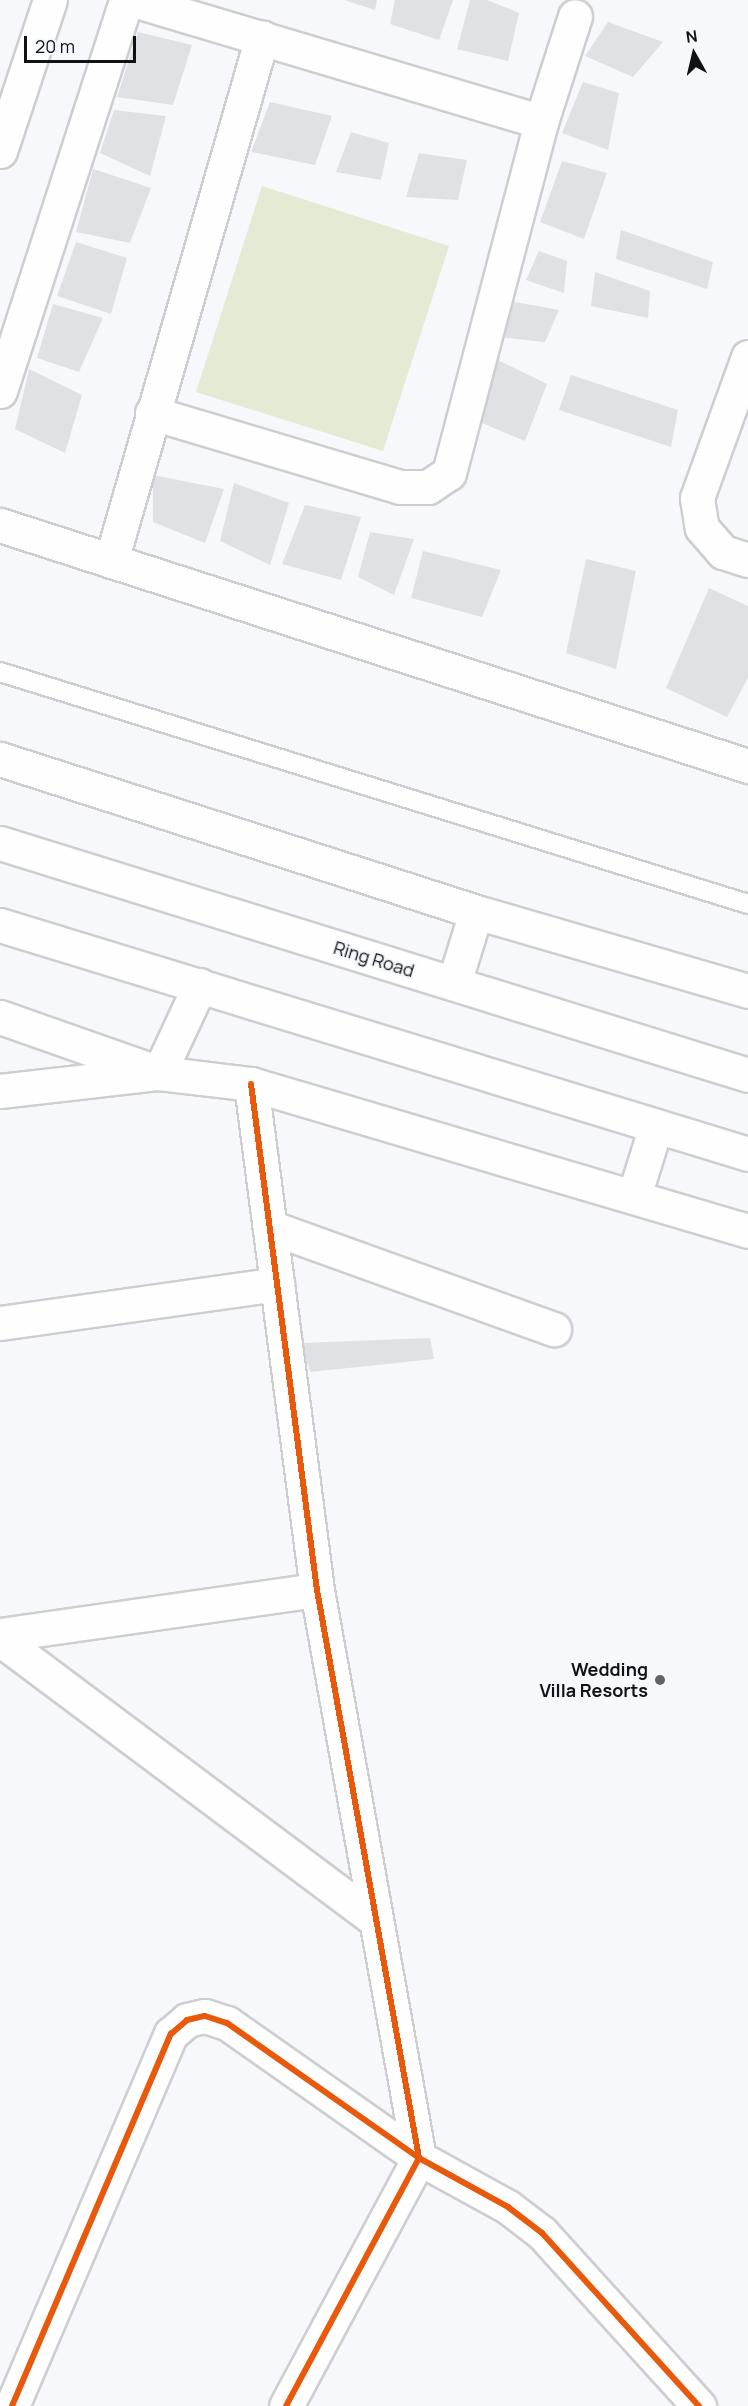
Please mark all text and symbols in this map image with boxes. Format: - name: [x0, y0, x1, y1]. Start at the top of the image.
- scale bar: [27, 24, 140, 62]
- north arrow: [664, 24, 724, 84]
- text: N: [684, 24, 699, 48]
- text: 20 m: [35, 34, 75, 58]
- street label: Ring Road: [331, 937, 417, 981]
- place label: Wedding Villa Resorts: [539, 1659, 648, 1702]
- marker: Wedding Villa Resorts: [653, 1673, 667, 1687]

